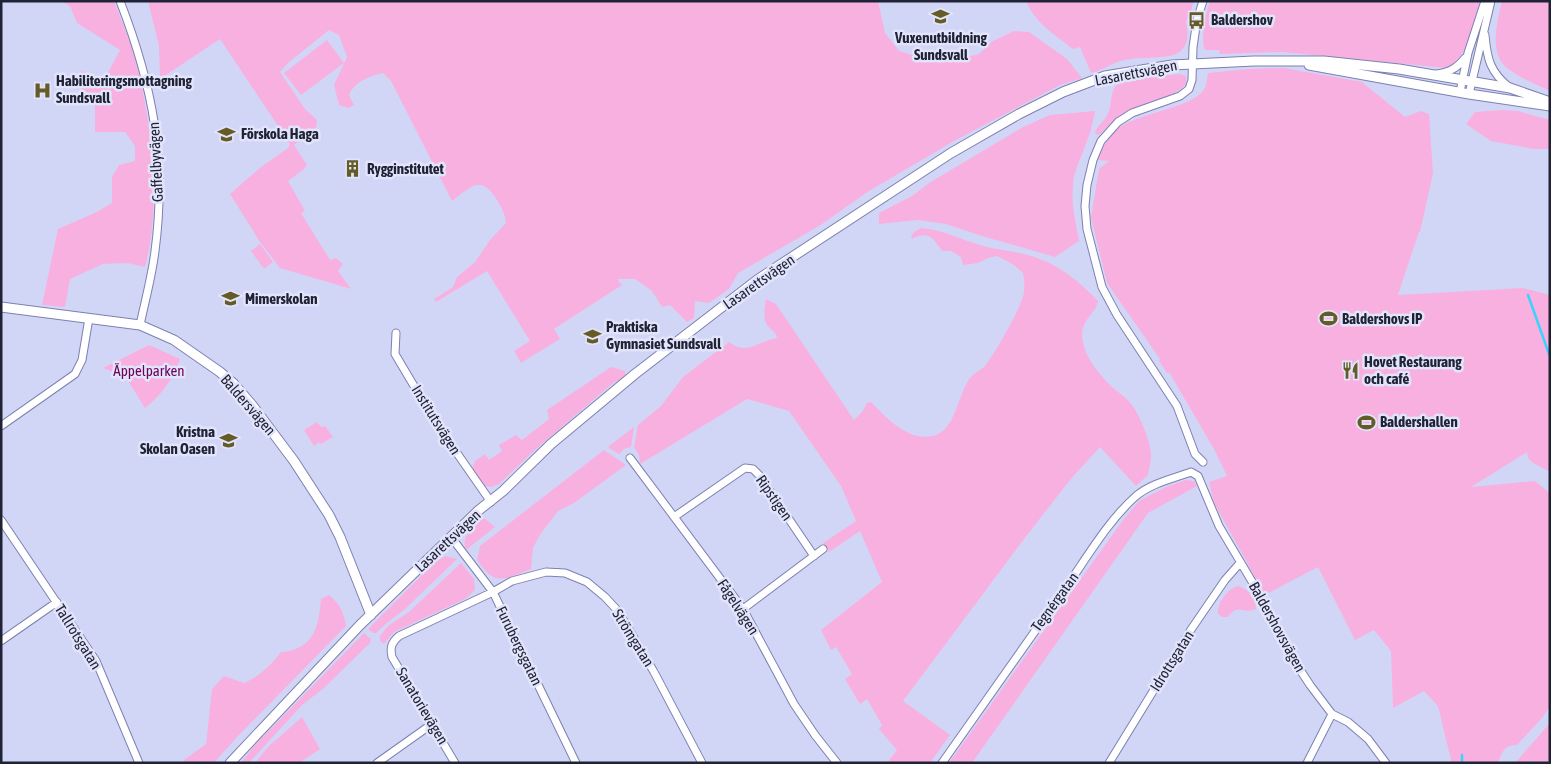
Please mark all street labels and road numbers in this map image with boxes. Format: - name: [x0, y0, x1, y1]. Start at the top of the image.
- street label: Lasarettsvägen: [1093, 56, 1178, 89]
- street label: Gaffelbyvägen: [145, 122, 166, 203]
- street label: Lasarettsvägen: [720, 251, 798, 312]
- street label: Baldersvägen: [217, 371, 279, 438]
- street label: Institutsvägen: [408, 382, 464, 458]
- street label: Ripstigen: [753, 472, 796, 524]
- street label: Lasarettsvägen: [411, 506, 484, 575]
- street label: Tegnérgatan: [1028, 569, 1082, 634]
- street label: Fågelvägen: [714, 576, 763, 638]
- street label: Baldershovsvägen: [1246, 579, 1309, 675]
- street label: Tallrotsgatan: [52, 601, 105, 672]
- street label: Furubergsgatan: [493, 603, 546, 688]
- street label: Strömgatan: [609, 606, 658, 670]
- street label: Idrottsgatan: [1146, 627, 1197, 694]
- street label: Sanatorievägen: [393, 664, 452, 747]

